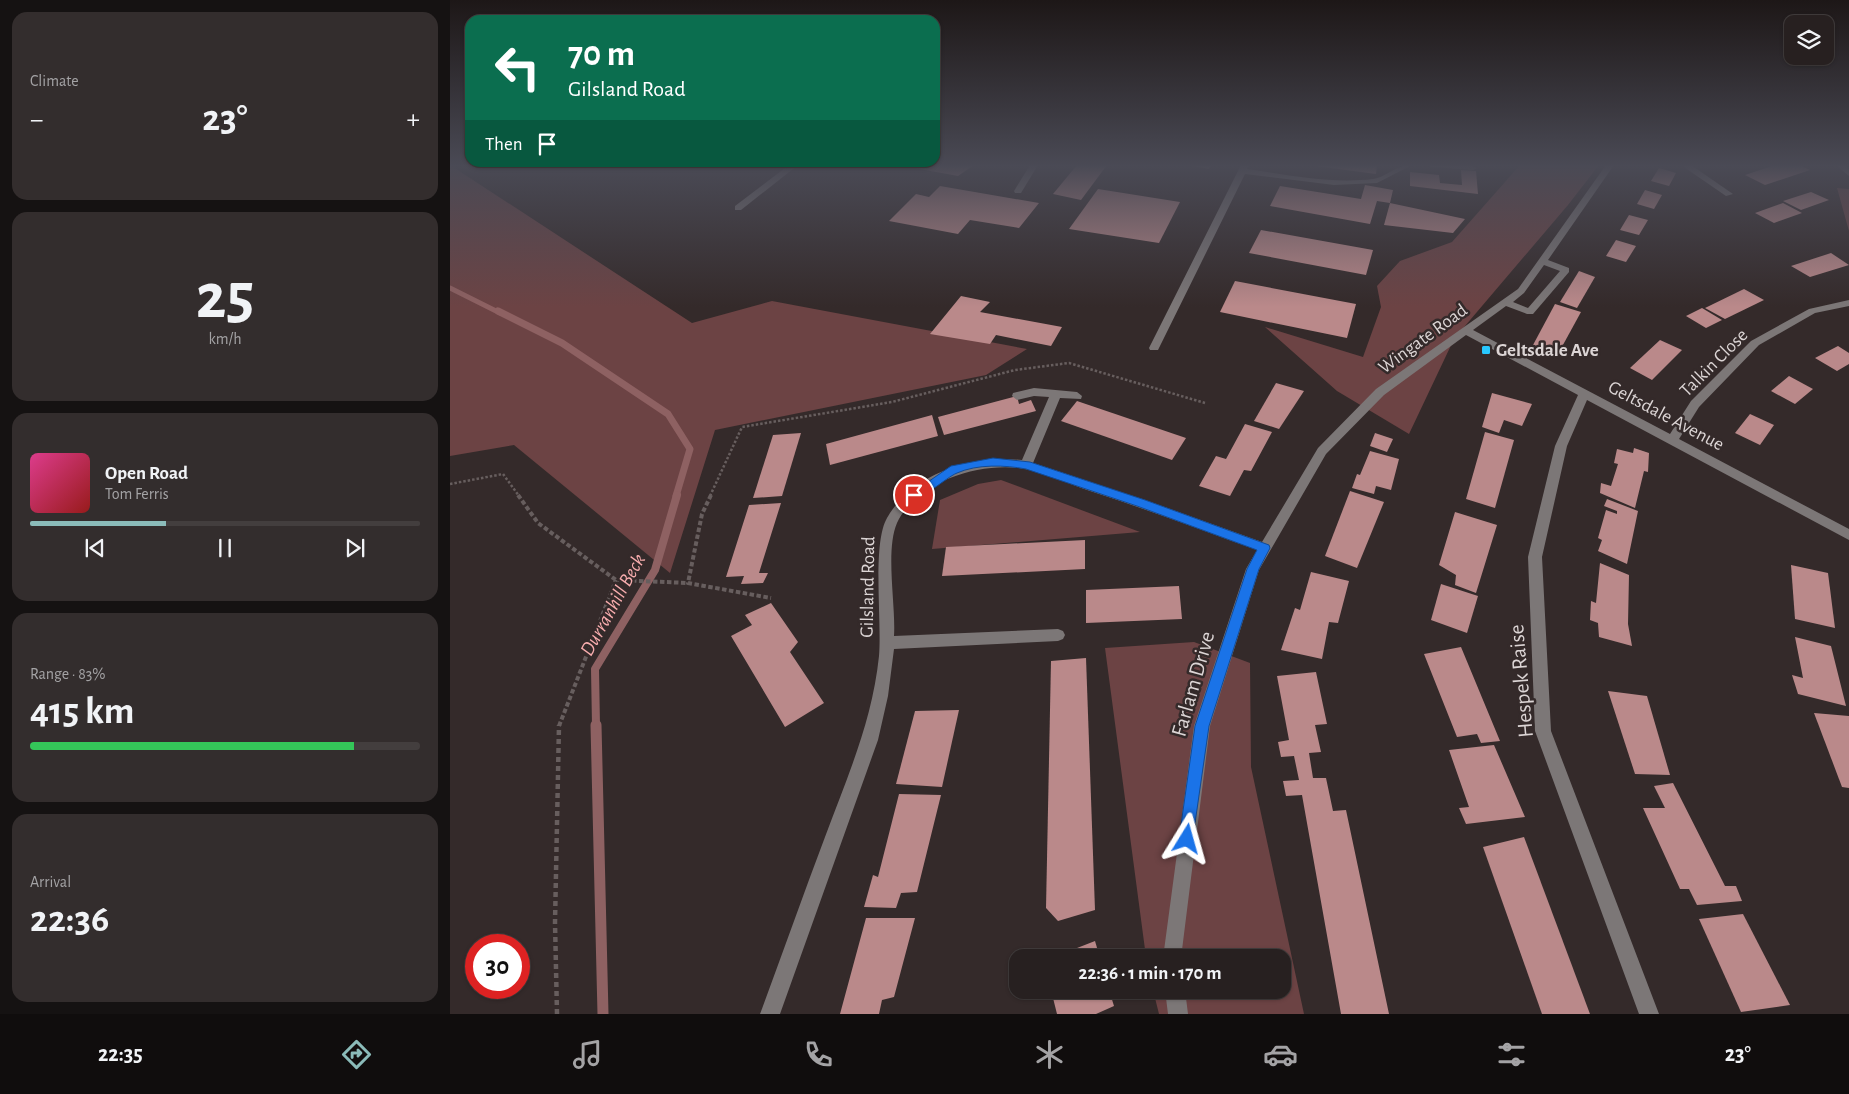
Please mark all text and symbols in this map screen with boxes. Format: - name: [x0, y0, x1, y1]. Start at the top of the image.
- map controls: [1784, 15, 1834, 65]
- button: layers: [1784, 15, 1834, 65]
- icon: left: [485, 35, 550, 100]
- text: 70 m: [568, 37, 635, 72]
- text: Climate: [30, 73, 79, 89]
- text: Gilsland Road: [568, 78, 686, 100]
- text: 23°: [202, 100, 248, 138]
- text: −: [30, 106, 43, 134]
- text: +: [407, 106, 420, 134]
- icon: arrive: [533, 130, 561, 158]
- text: Then: [485, 135, 523, 154]
- text: 25: [196, 265, 254, 330]
- street label: Wingate Road: [1375, 300, 1471, 377]
- street label: Talkin Close: [1676, 325, 1752, 401]
- text: km/h: [208, 331, 242, 347]
- place label: Geltsdale Ave: [1496, 341, 1599, 360]
- marker: Geltsdale Ave: [1480, 344, 1492, 356]
- street label: Geltsdale Avenue: [1605, 378, 1727, 454]
- text: Open Road: [105, 464, 188, 483]
- pin: [893, 474, 935, 516]
- icon: arrive: [900, 481, 928, 509]
- text: Tom Ferris: [105, 486, 169, 502]
- icon: previous: [81, 534, 109, 562]
- icon: pause: [211, 534, 239, 562]
- icon: next: [341, 534, 369, 562]
- street label: Gilsland Road: [858, 536, 878, 638]
- water label: Durranhill Beck: [577, 551, 649, 659]
- street label: Hespek Raise: [1505, 624, 1537, 738]
- street label: Farlam Drive: [1167, 629, 1219, 739]
- text: Range · 83%: [30, 666, 106, 682]
- text: 415 km: [30, 693, 134, 731]
- position arrow: [1160, 812, 1212, 864]
- text: Arrival: [30, 874, 71, 890]
- text: 22:36: [30, 901, 109, 939]
- speed limit sign: 30: [465, 934, 530, 999]
- text: 22:36 · 1 min · 170 m: [1079, 964, 1222, 983]
- icon: directions: [339, 1037, 374, 1072]
- icon: music: [570, 1037, 605, 1072]
- icon: phone: [801, 1037, 836, 1072]
- icon: climate: [1032, 1037, 1067, 1072]
- icon: car: [1263, 1037, 1298, 1072]
- icon: filters: [1494, 1037, 1529, 1072]
- text: 22:35: [98, 1043, 143, 1065]
- text: 23°: [1725, 1043, 1751, 1065]

